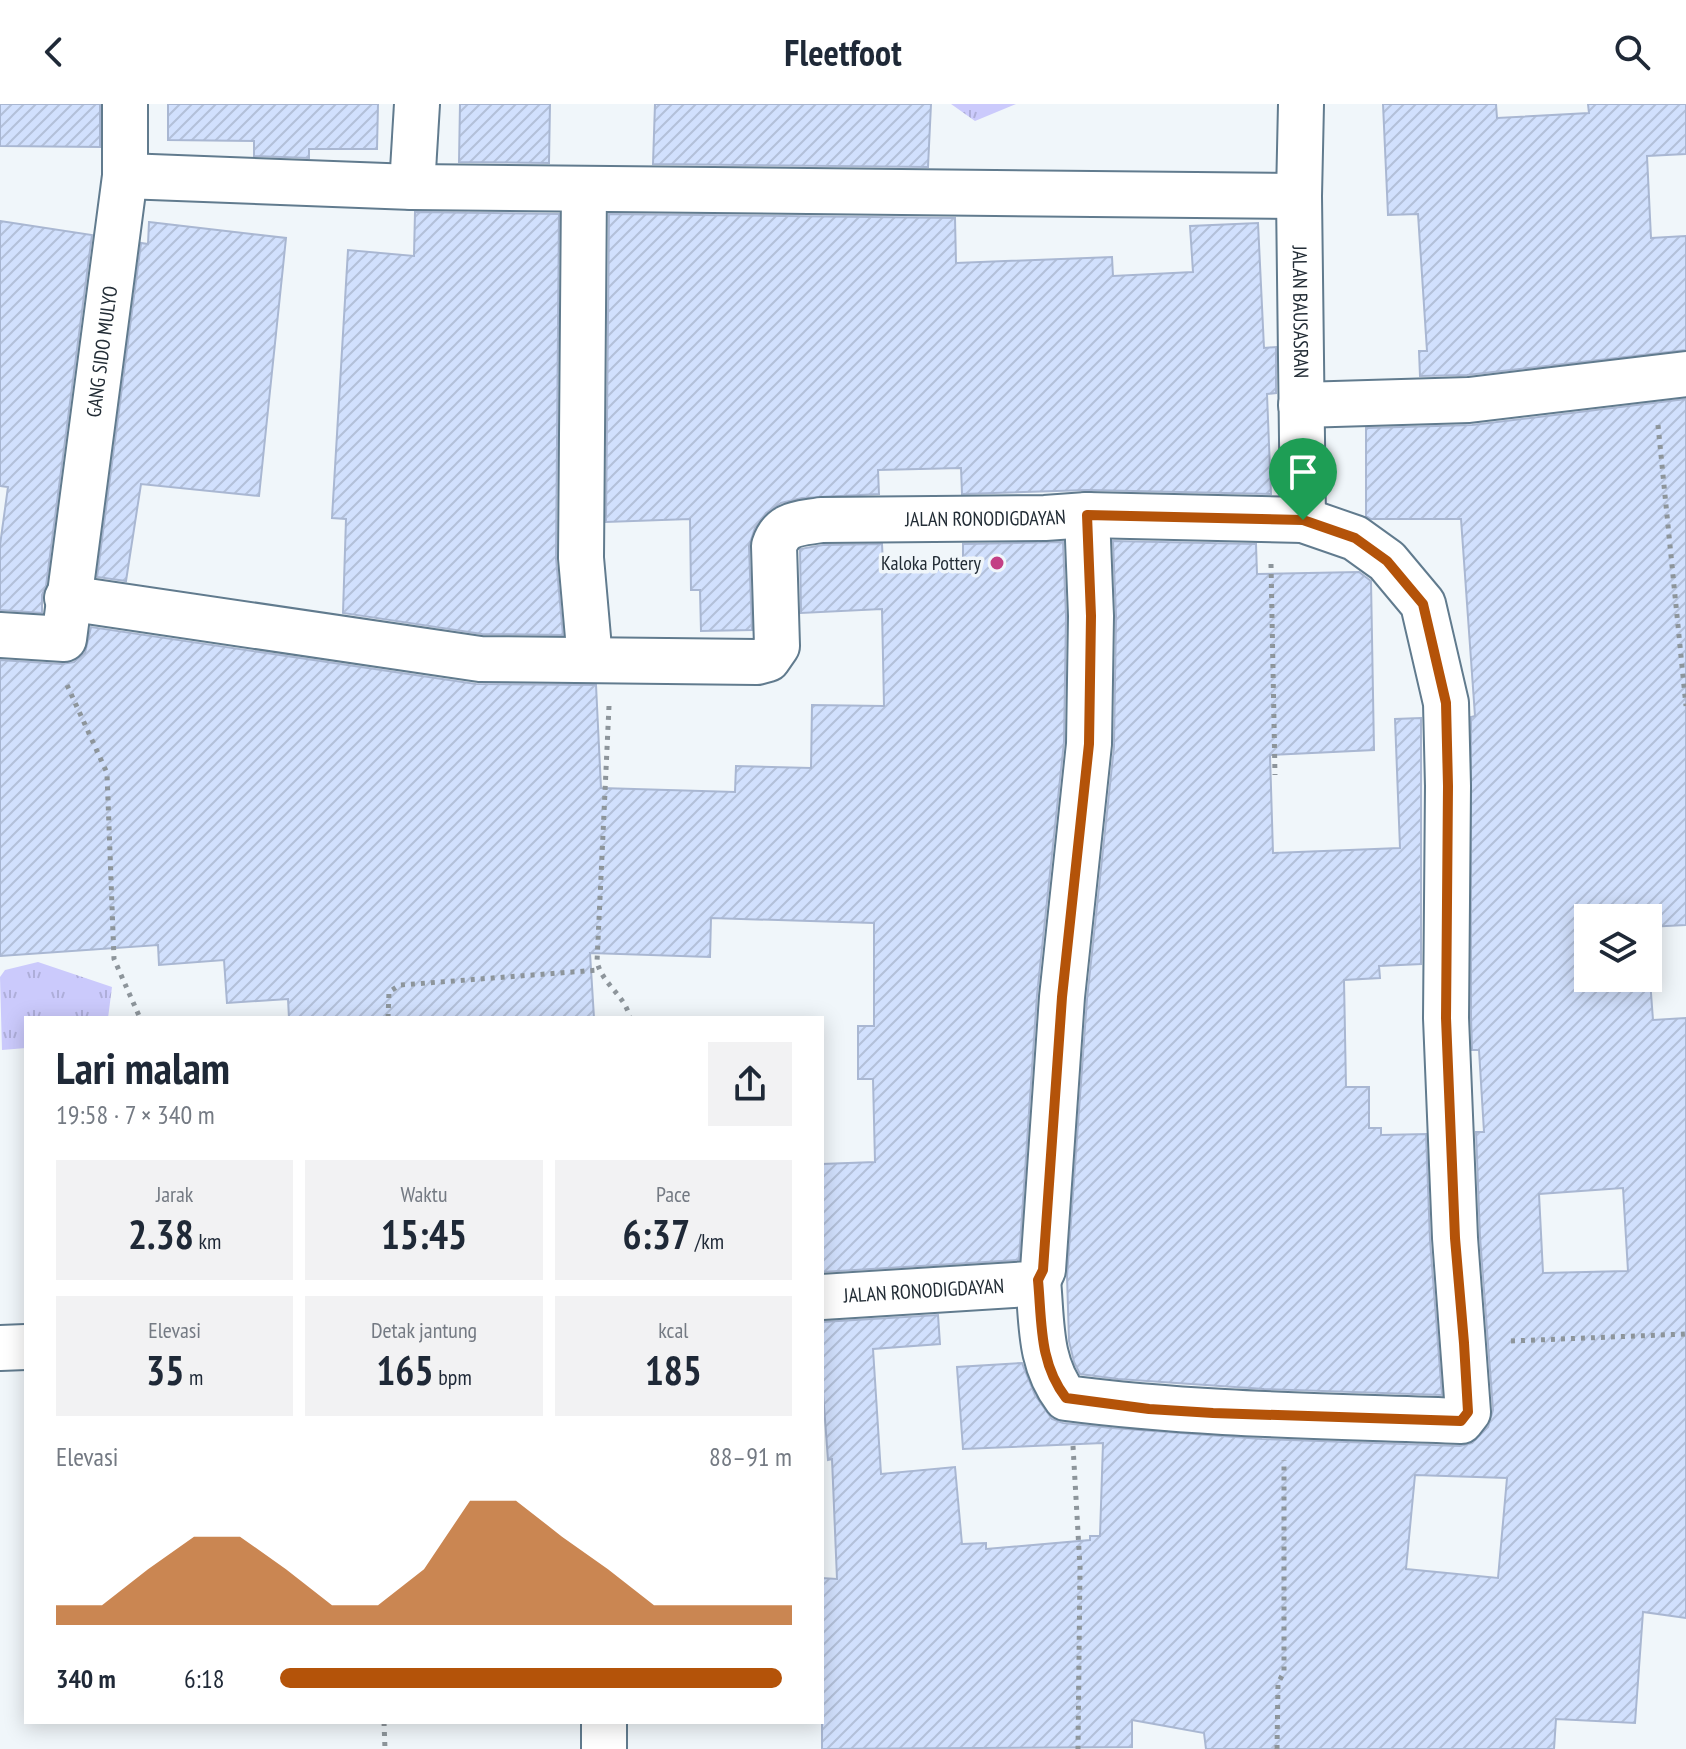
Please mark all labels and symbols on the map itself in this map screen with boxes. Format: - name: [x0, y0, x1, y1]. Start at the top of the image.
- street label: JALAN BAUSASRAN: [1287, 245, 1314, 378]
- street label: GANG SIDO MULYO: [80, 284, 123, 419]
- pin: [1269, 438, 1337, 520]
- street label: JALAN RONODIGDAYAN: [904, 504, 1067, 532]
- place label: Kaloka Pottery: [881, 550, 981, 576]
- marker: Kaloka Pottery: [988, 554, 1006, 572]
- street label: JALAN RONODIGDAYAN: [842, 1273, 1005, 1309]

